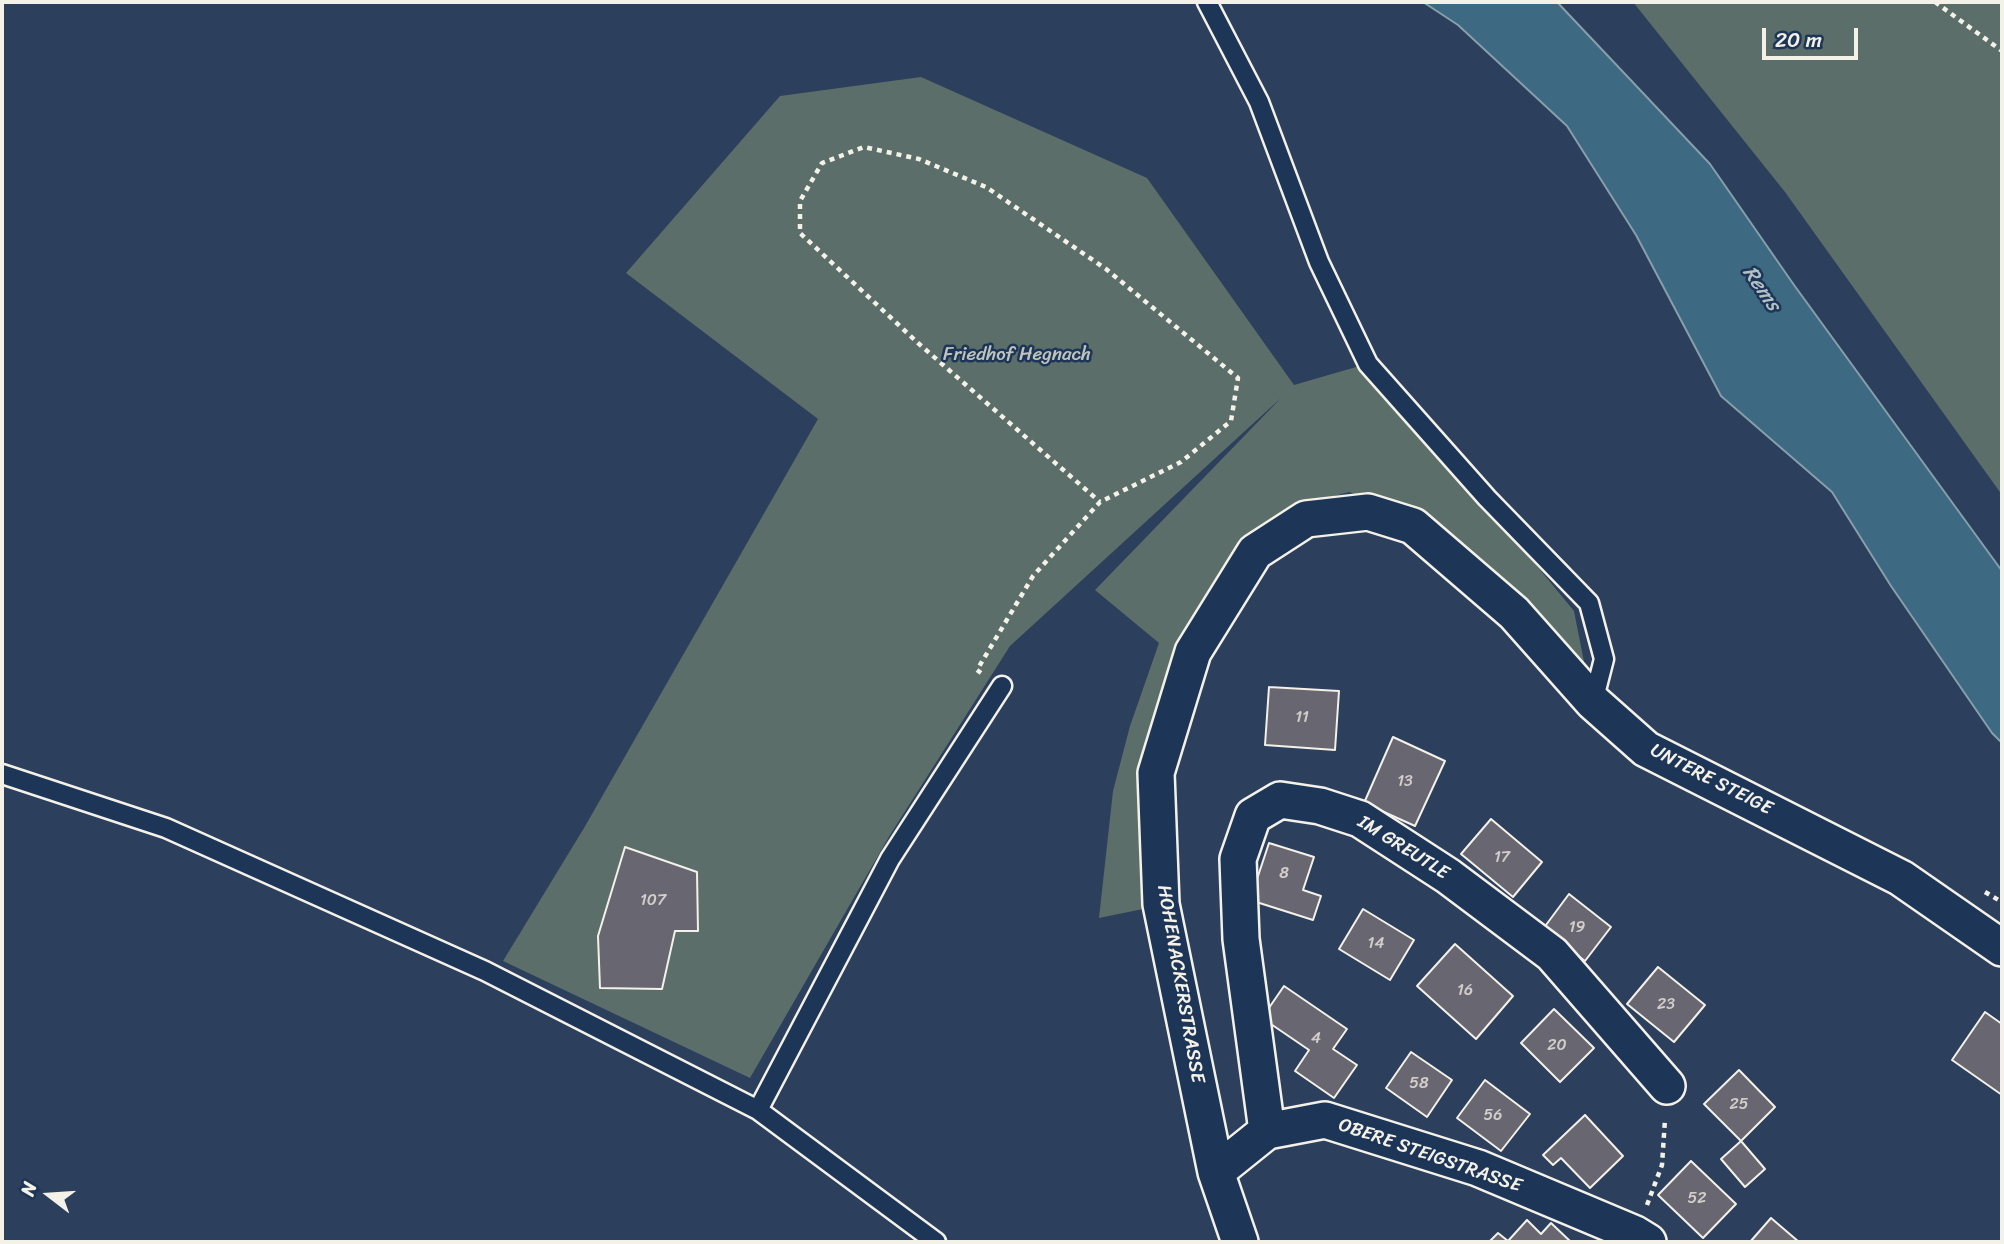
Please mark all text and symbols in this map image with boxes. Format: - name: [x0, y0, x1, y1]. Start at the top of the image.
- scale bar: [1766, 14, 1862, 58]
- text: 20 m: [1775, 21, 1822, 59]
- water label: Rems: [1737, 262, 1785, 316]
- park label: Friedhof Hegnach: [943, 344, 1091, 366]
- house number: 11: [1295, 708, 1309, 728]
- street label: UNTERE STEIGE: [1646, 739, 1776, 821]
- house number: 13: [1397, 772, 1413, 792]
- street label: IM GREUTLE: [1353, 811, 1453, 885]
- house number: 17: [1494, 848, 1510, 868]
- house number: 8: [1279, 864, 1289, 884]
- street label: HOHENACKERSTRASSE: [1151, 883, 1209, 1085]
- house number: 107: [640, 891, 666, 911]
- house number: 19: [1569, 918, 1585, 938]
- house number: 14: [1368, 934, 1384, 954]
- house number: 16: [1457, 981, 1473, 1001]
- house number: 23: [1657, 995, 1675, 1015]
- house number: 4: [1311, 1029, 1321, 1049]
- house number: 20: [1547, 1036, 1567, 1056]
- house number: 58: [1409, 1074, 1429, 1094]
- house number: 25: [1729, 1095, 1749, 1115]
- house number: 56: [1484, 1106, 1502, 1126]
- street label: OBERE STEIGSTRASSE: [1335, 1114, 1525, 1198]
- north arrow: [14, 1160, 84, 1230]
- text: N: [11, 1178, 46, 1200]
- house number: 52: [1687, 1189, 1707, 1209]

